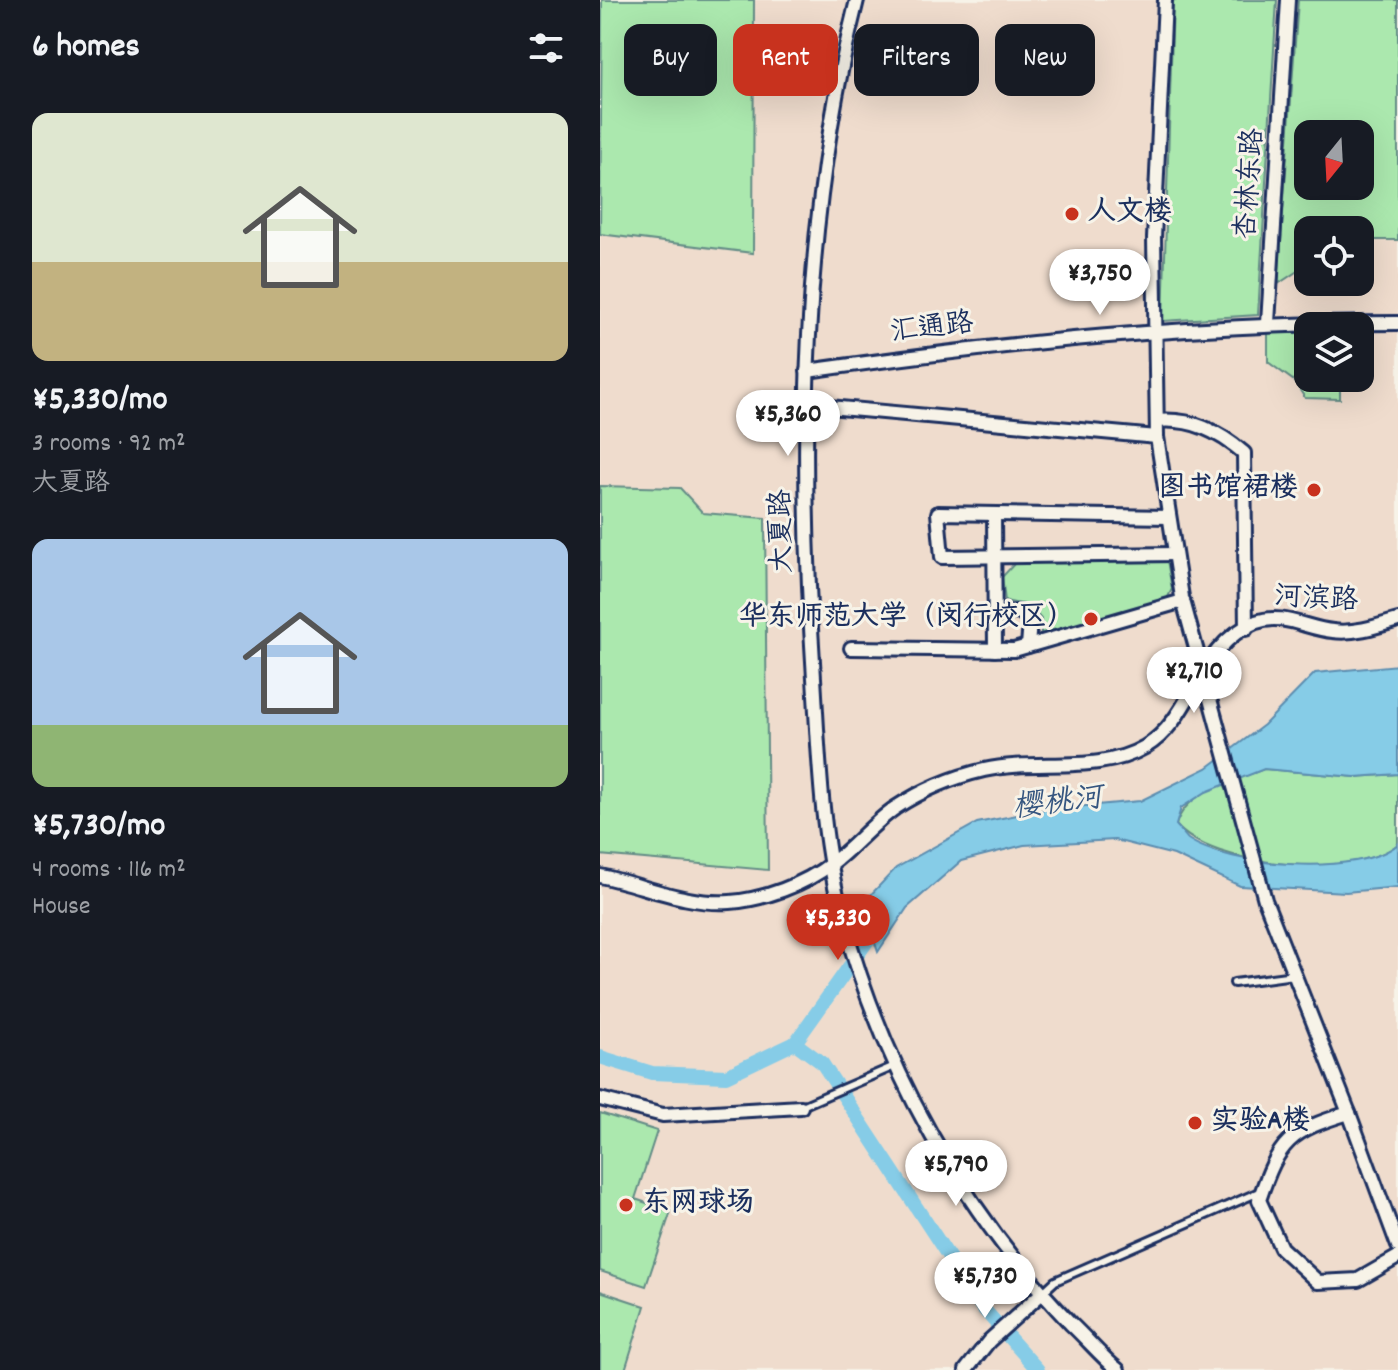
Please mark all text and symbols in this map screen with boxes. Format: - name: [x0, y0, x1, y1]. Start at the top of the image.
- text: 6 homes: [32, 24, 140, 73]
- chip: Buy: [624, 24, 717, 96]
- chip: Rent: [733, 24, 838, 96]
- chip: Filters: [854, 24, 979, 96]
- chip: New: [995, 24, 1095, 96]
- icon: filters: [524, 26, 568, 70]
- north arrow: [1294, 120, 1374, 200]
- map controls: [1294, 120, 1374, 392]
- street label: 杏林东路: [1228, 127, 1276, 241]
- icon: home: [228, 165, 372, 309]
- place label: 人文楼: [1088, 194, 1172, 234]
- marker: 人文楼: [1063, 205, 1081, 223]
- button: locate: [1294, 216, 1374, 296]
- pin: ¥3,750: [1035, 249, 1165, 317]
- text: ¥3,750: [1067, 256, 1133, 293]
- street label: 汇通路: [888, 305, 976, 355]
- button: layers: [1294, 312, 1374, 392]
- text: ¥5,330/mo: [32, 377, 168, 426]
- pin: ¥5,360: [723, 390, 853, 458]
- text: ¥5,360: [754, 397, 822, 434]
- text: 3 rooms · 92 m²: [32, 426, 186, 463]
- text: 大夏路: [32, 466, 110, 503]
- place label: 图书馆裙楼: [1158, 470, 1298, 510]
- marker: 图书馆裙楼: [1305, 481, 1323, 499]
- street label: 大夏路: [763, 489, 805, 573]
- street label: 河滨路: [1273, 579, 1359, 623]
- icon: home: [228, 591, 372, 735]
- place label: 华东师范大学（闵行校区）: [739, 599, 1075, 639]
- marker: 华东师范大学（闵行校区）: [1082, 610, 1100, 628]
- pin: ¥2,710: [1129, 647, 1259, 715]
- text: ¥2,710: [1165, 654, 1223, 691]
- water label: 樱桃河: [1011, 778, 1110, 832]
- text: ¥5,730/mo: [32, 803, 165, 852]
- text: 4 rooms · 116 m²: [32, 852, 186, 889]
- text: House: [32, 889, 90, 926]
- pin: ¥5,330: [773, 894, 903, 962]
- text: ¥5,330: [805, 901, 871, 938]
- place label: 实验A楼: [1211, 1103, 1310, 1143]
- marker: 实验A楼: [1186, 1114, 1204, 1132]
- pin: ¥5,790: [891, 1140, 1021, 1208]
- text: ¥5,790: [923, 1147, 989, 1184]
- place label: 东网球场: [642, 1185, 754, 1225]
- marker: 东网球场: [617, 1196, 635, 1214]
- pin: ¥5,730: [920, 1252, 1050, 1320]
- text: ¥5,730: [952, 1259, 1018, 1296]

